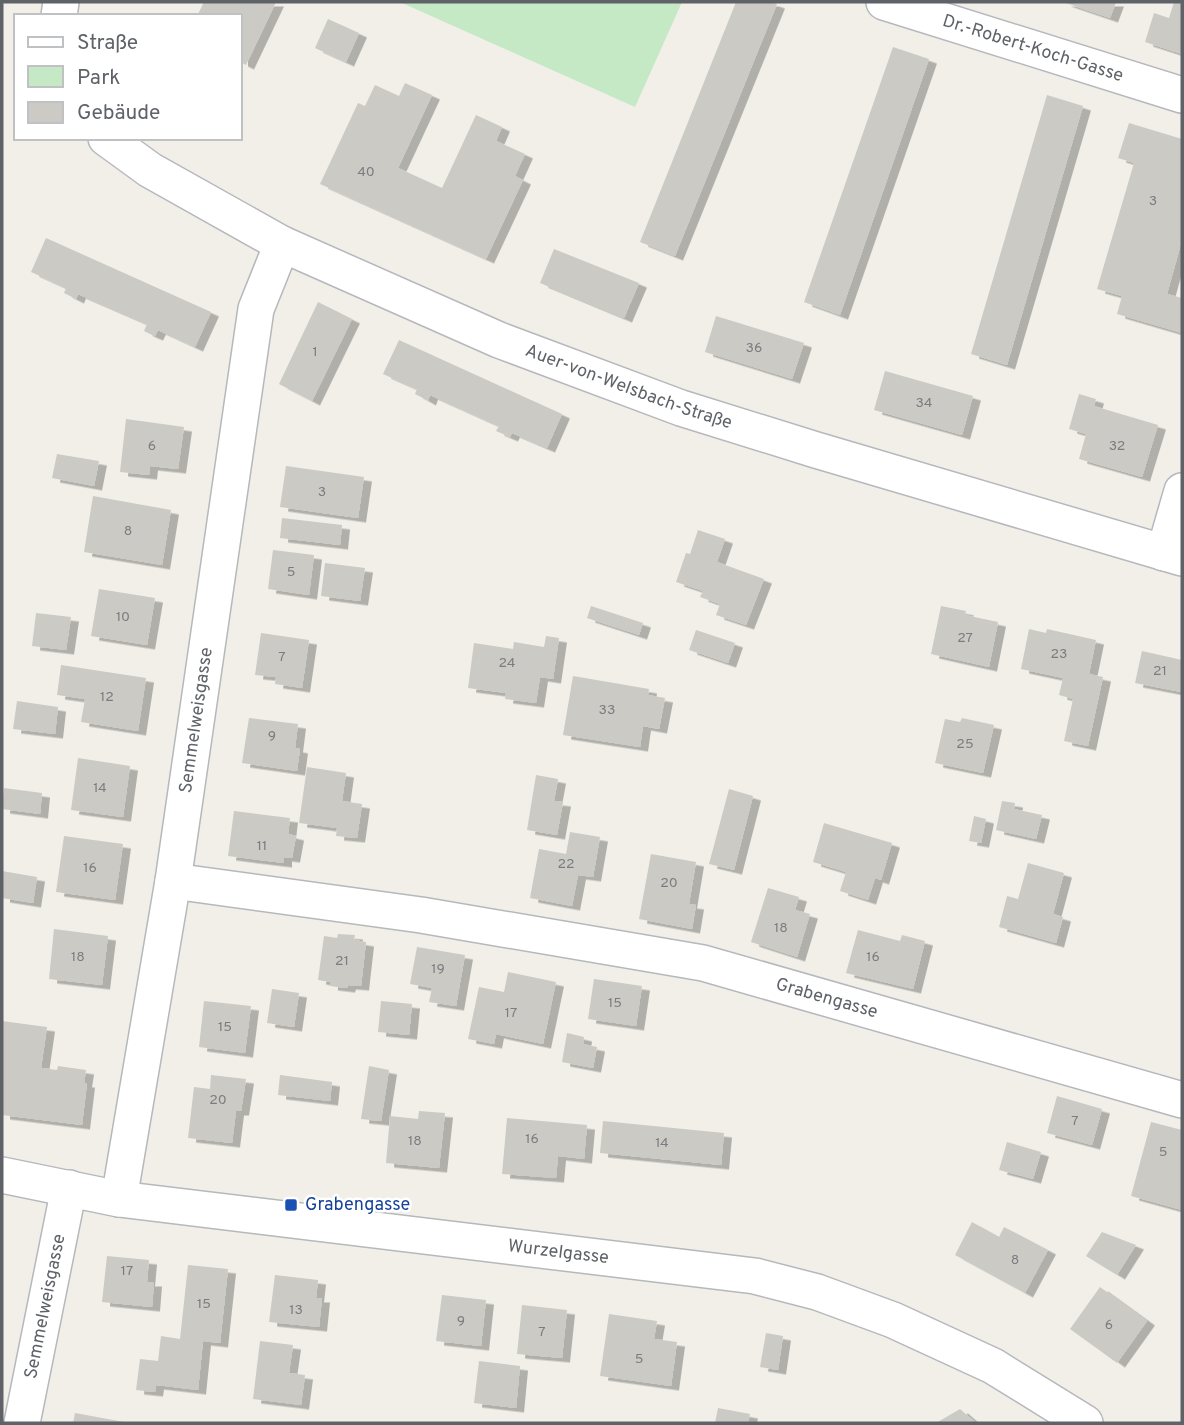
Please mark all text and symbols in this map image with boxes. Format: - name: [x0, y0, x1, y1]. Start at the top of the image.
- street label: Dr.-Robert-Koch-Gasse: [940, 9, 1126, 88]
- legend: [14, 14, 242, 140]
- text: Straße: [77, 30, 138, 57]
- text: Park: [77, 65, 120, 92]
- text: Gebäude: [77, 100, 160, 127]
- house number: 40: [357, 164, 375, 181]
- house number: 3: [1149, 193, 1157, 210]
- street label: Auer-von-Welsbach-Straße: [522, 339, 735, 435]
- house number: 36: [746, 340, 762, 357]
- house number: 1: [312, 344, 318, 361]
- house number: 34: [915, 395, 933, 412]
- house number: 6: [148, 438, 156, 455]
- house number: 32: [1109, 438, 1125, 455]
- house number: 3: [318, 484, 326, 501]
- house number: 8: [124, 523, 132, 540]
- house number: 5: [287, 564, 295, 581]
- house number: 10: [116, 609, 130, 626]
- house number: 27: [957, 630, 973, 647]
- street label: Semmelweisgasse: [174, 646, 218, 795]
- house number: 23: [1051, 646, 1068, 663]
- house number: 7: [278, 649, 286, 666]
- house number: 24: [498, 655, 516, 672]
- house number: 21: [1153, 663, 1167, 680]
- house number: 12: [100, 689, 114, 706]
- house number: 33: [599, 702, 615, 719]
- house number: 9: [268, 728, 276, 745]
- house number: 25: [956, 736, 974, 753]
- house number: 14: [93, 780, 107, 797]
- house number: 11: [257, 838, 267, 855]
- house number: 22: [557, 856, 575, 873]
- house number: 16: [83, 860, 97, 877]
- house number: 20: [660, 875, 678, 892]
- house number: 18: [774, 920, 788, 937]
- house number: 18: [71, 949, 85, 966]
- house number: 16: [866, 949, 880, 966]
- house number: 21: [335, 953, 349, 970]
- house number: 19: [431, 961, 445, 978]
- street label: Grabengasse: [773, 973, 880, 1024]
- house number: 15: [608, 995, 622, 1012]
- house number: 17: [505, 1005, 517, 1022]
- house number: 15: [218, 1019, 232, 1036]
- house number: 20: [209, 1092, 227, 1109]
- house number: 7: [1071, 1113, 1079, 1130]
- house number: 16: [525, 1131, 539, 1148]
- house number: 18: [408, 1133, 422, 1150]
- house number: 14: [655, 1135, 669, 1152]
- house number: 5: [1159, 1144, 1167, 1161]
- place label: Grabengasse: [305, 1194, 410, 1217]
- marker: Grabengasse: [283, 1197, 299, 1213]
- street label: Semmelweisgasse: [20, 1232, 71, 1381]
- street label: Wurzelgasse: [507, 1235, 610, 1270]
- house number: 8: [1011, 1252, 1019, 1269]
- house number: 17: [121, 1263, 133, 1280]
- house number: 15: [197, 1296, 211, 1313]
- house number: 13: [289, 1302, 303, 1319]
- house number: 9: [457, 1313, 465, 1330]
- house number: 6: [1105, 1317, 1113, 1334]
- house number: 7: [538, 1324, 546, 1341]
- house number: 5: [635, 1351, 643, 1368]

